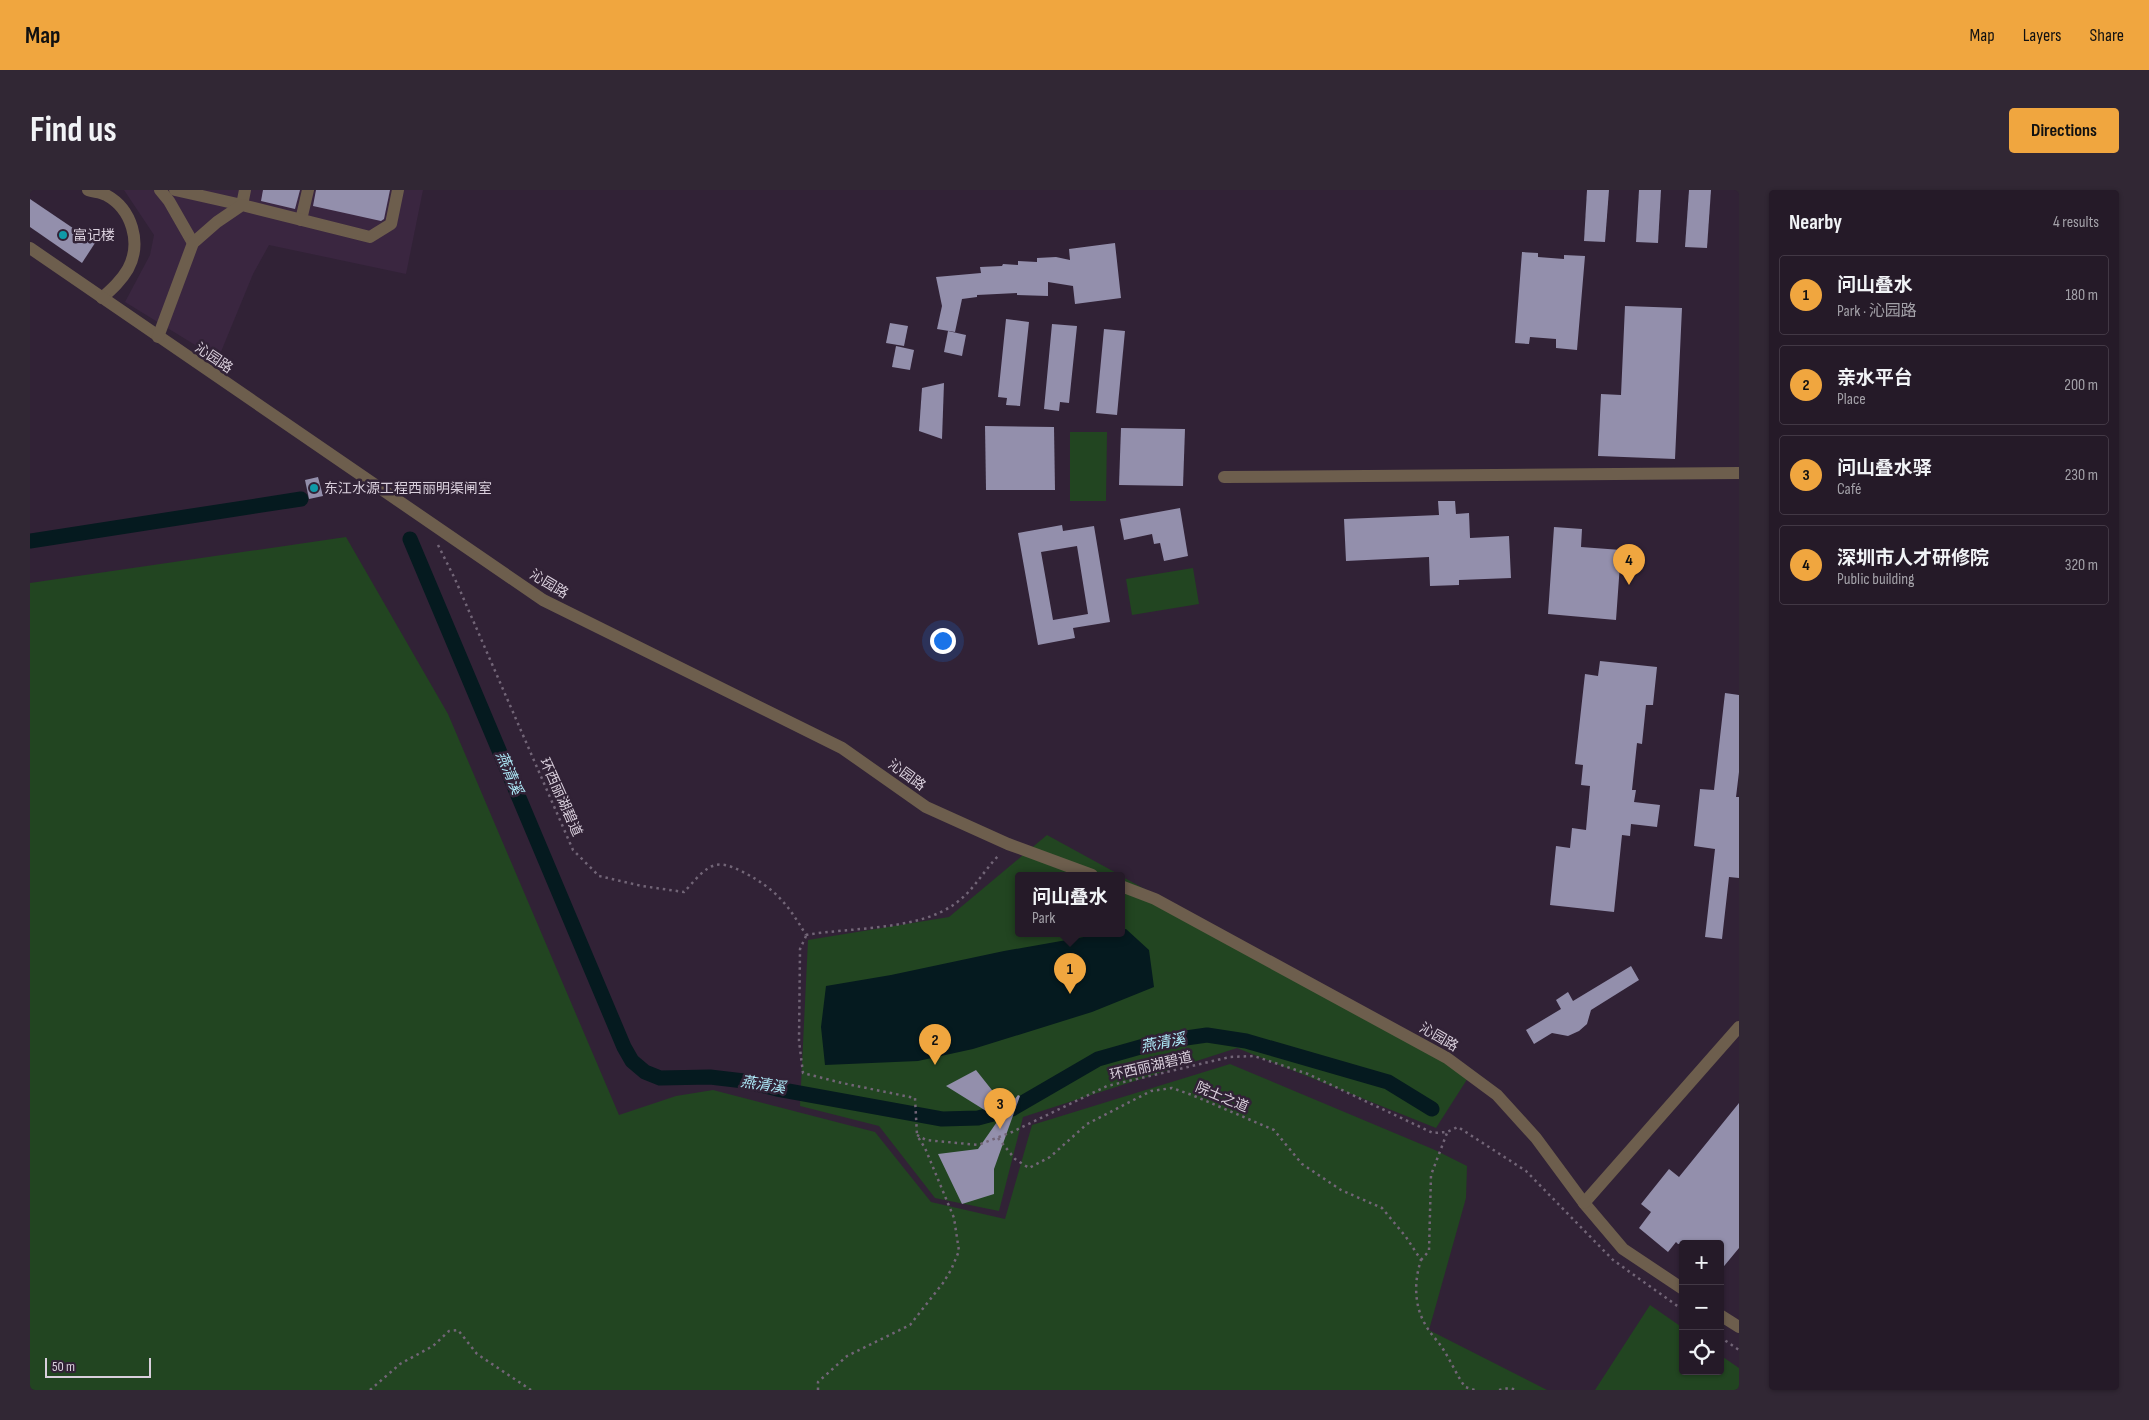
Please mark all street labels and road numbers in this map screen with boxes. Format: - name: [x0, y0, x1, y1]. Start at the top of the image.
- street label: 沁园路: [192, 339, 236, 377]
- street label: 沁园路: [527, 566, 571, 602]
- street label: 环西丽湖碧道: [536, 755, 586, 839]
- street label: 沁园路: [885, 756, 929, 794]
- street label: 沁园路: [1417, 1019, 1461, 1055]
- street label: 环西丽湖碧道: [1108, 1048, 1194, 1084]
- street label: 院士之道: [1193, 1078, 1251, 1116]

